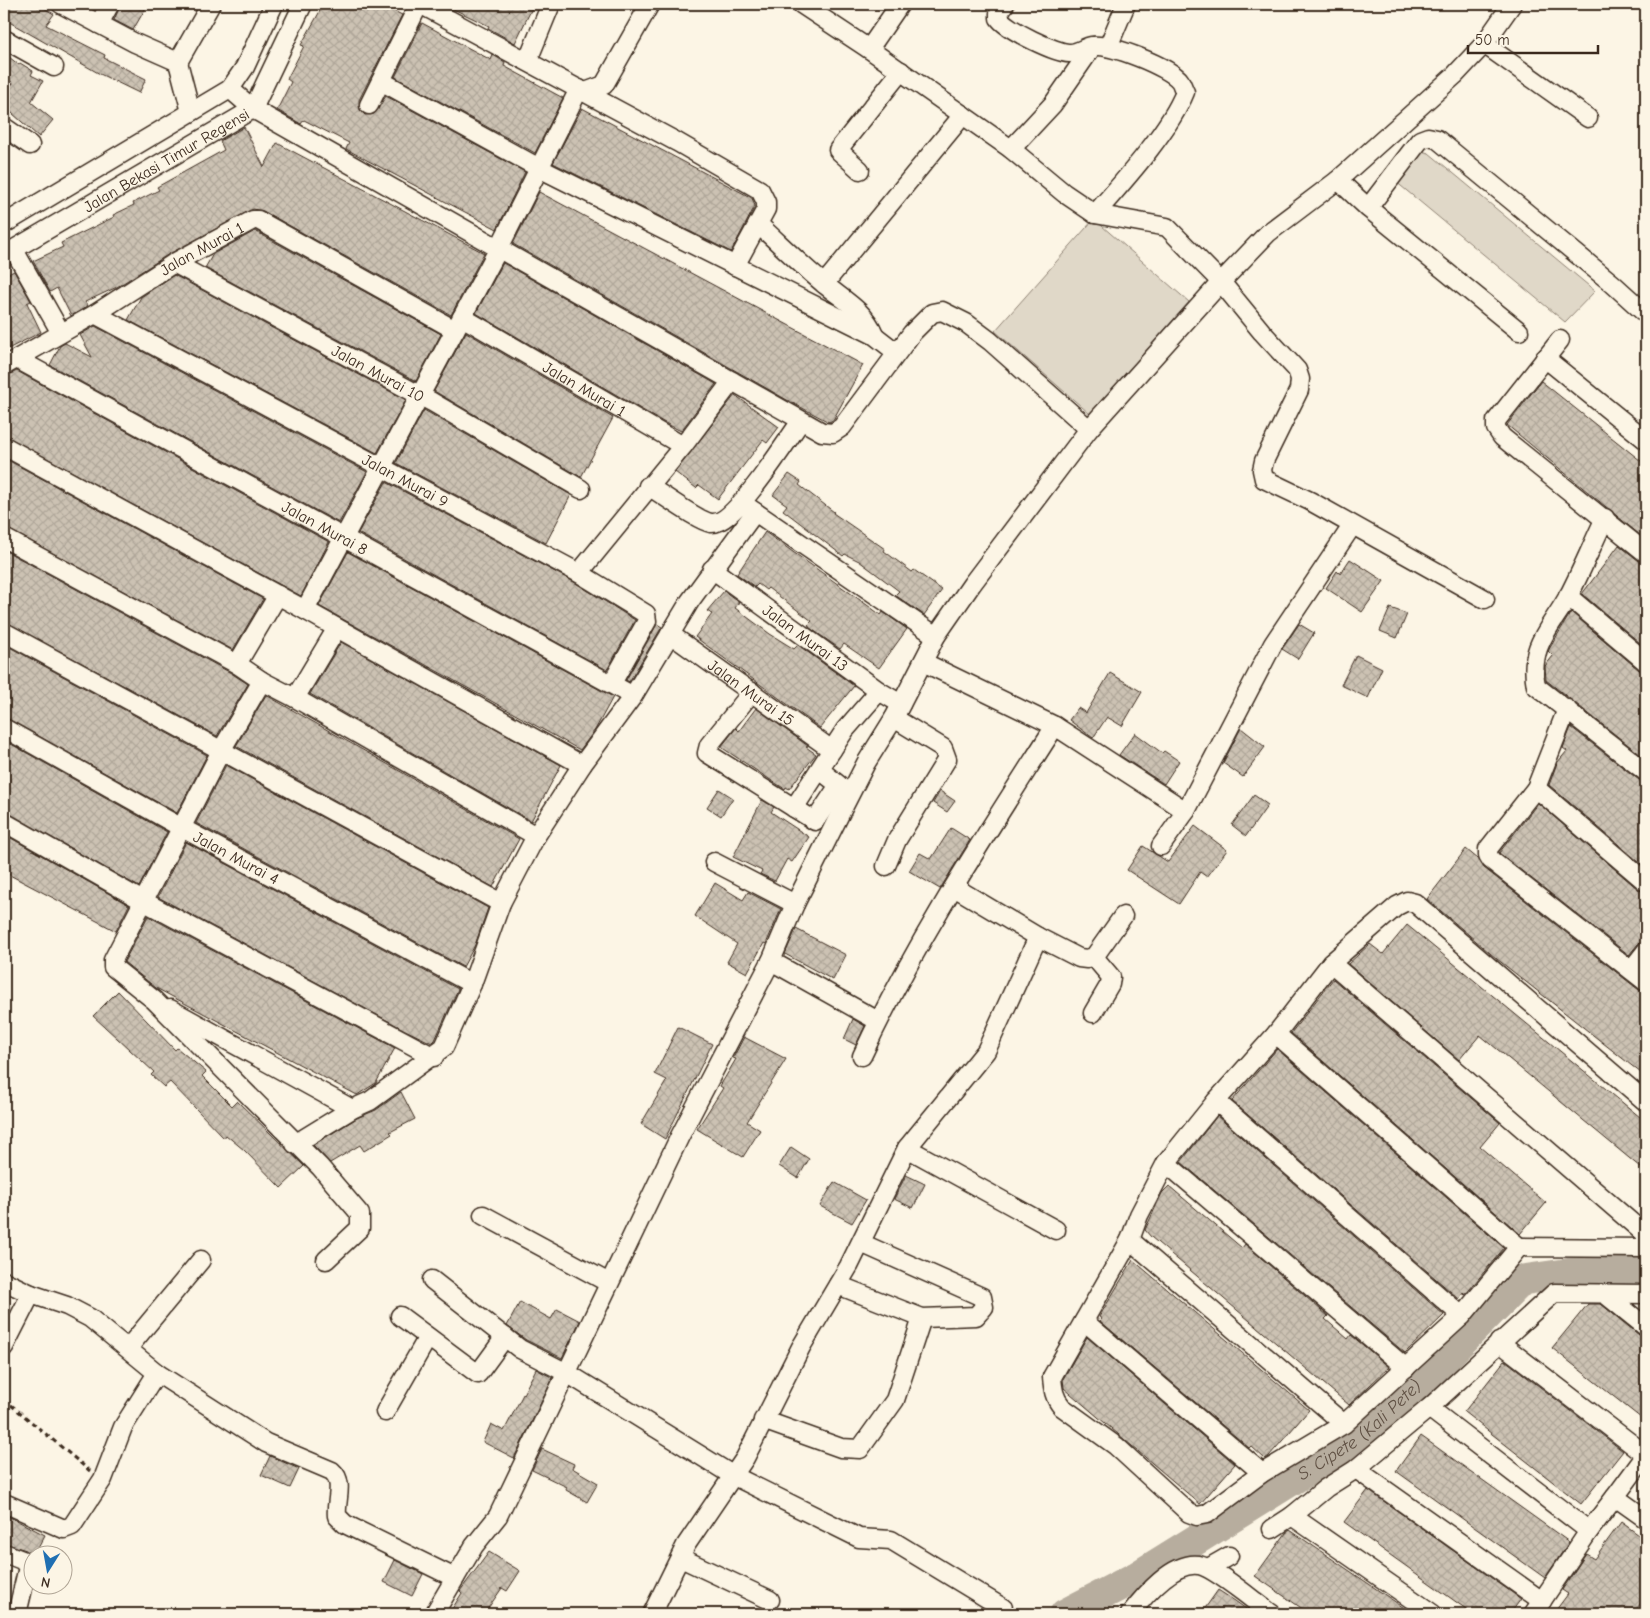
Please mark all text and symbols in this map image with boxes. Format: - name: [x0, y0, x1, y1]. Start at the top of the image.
- scale bar: [1468, 22, 1598, 54]
- text: 50 m: [1475, 31, 1510, 49]
- street label: Jalan Bekasi Timur Regensi: [81, 105, 253, 216]
- street label: Jalan Murai 1: [157, 219, 247, 280]
- street label: Jalan Murai 10: [328, 342, 427, 406]
- street label: Jalan Murai 1: [539, 358, 629, 421]
- street label: Jalan Murai 9: [359, 451, 451, 511]
- street label: Jalan Murai 8: [279, 498, 370, 559]
- street label: Jalan Murai 13: [759, 601, 851, 675]
- street label: Jalan Murai 15: [704, 656, 797, 730]
- street label: Jalan Murai 4: [190, 828, 282, 888]
- water label: S. Cipete (Kali Pete): [1294, 1376, 1426, 1485]
- north arrow: [22, 1546, 72, 1596]
- text: N: [40, 1573, 52, 1591]

